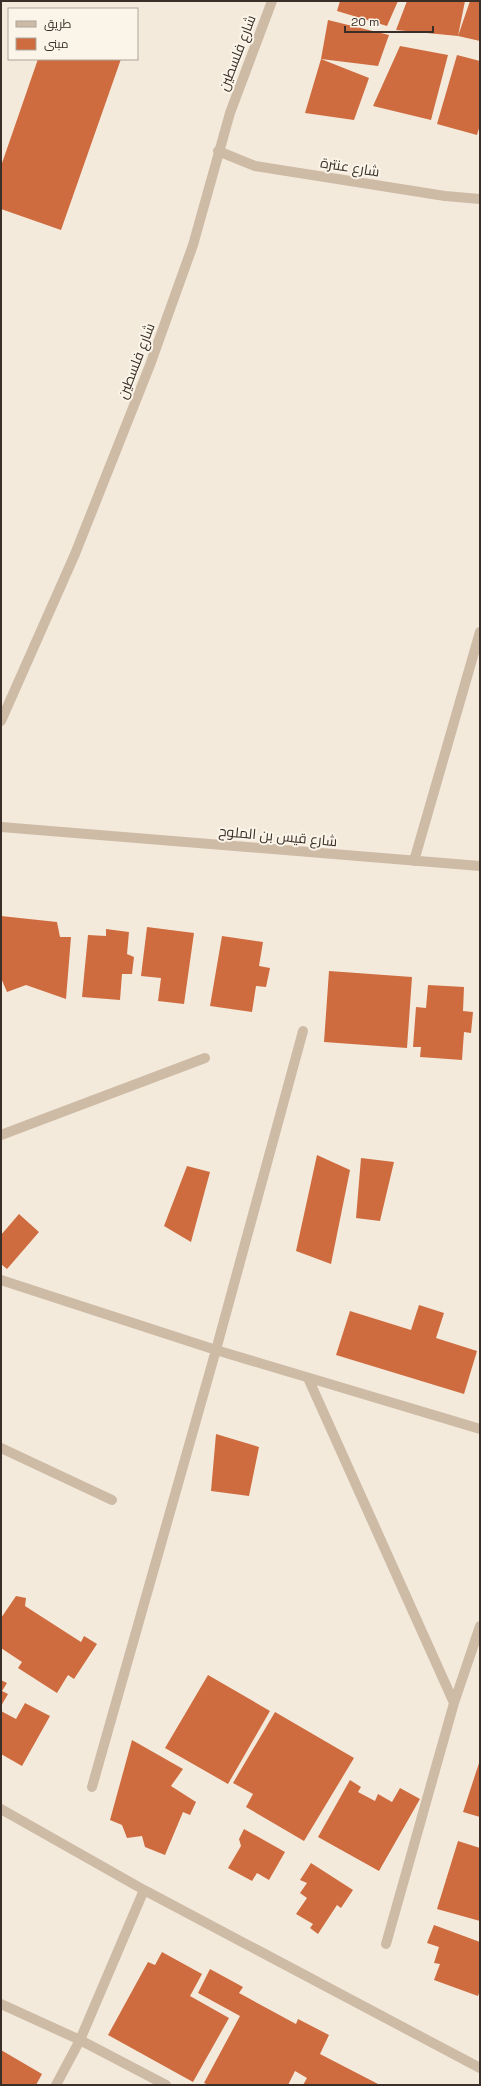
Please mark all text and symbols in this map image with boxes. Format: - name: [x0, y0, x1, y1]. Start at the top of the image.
- legend: [8, 8, 138, 60]
- scale bar: [345, 8, 433, 34]
- street label: شارع فلسطين: [214, 12, 260, 94]
- text: 20 m: [351, 14, 379, 30]
- text: طريق: [44, 16, 72, 32]
- text: مبنى: [44, 36, 69, 52]
- street label: شارع عنترة: [319, 153, 381, 181]
- street label: شارع فلسطين: [113, 320, 159, 402]
- street label: شارع قيس بن الملوح: [218, 822, 338, 850]

